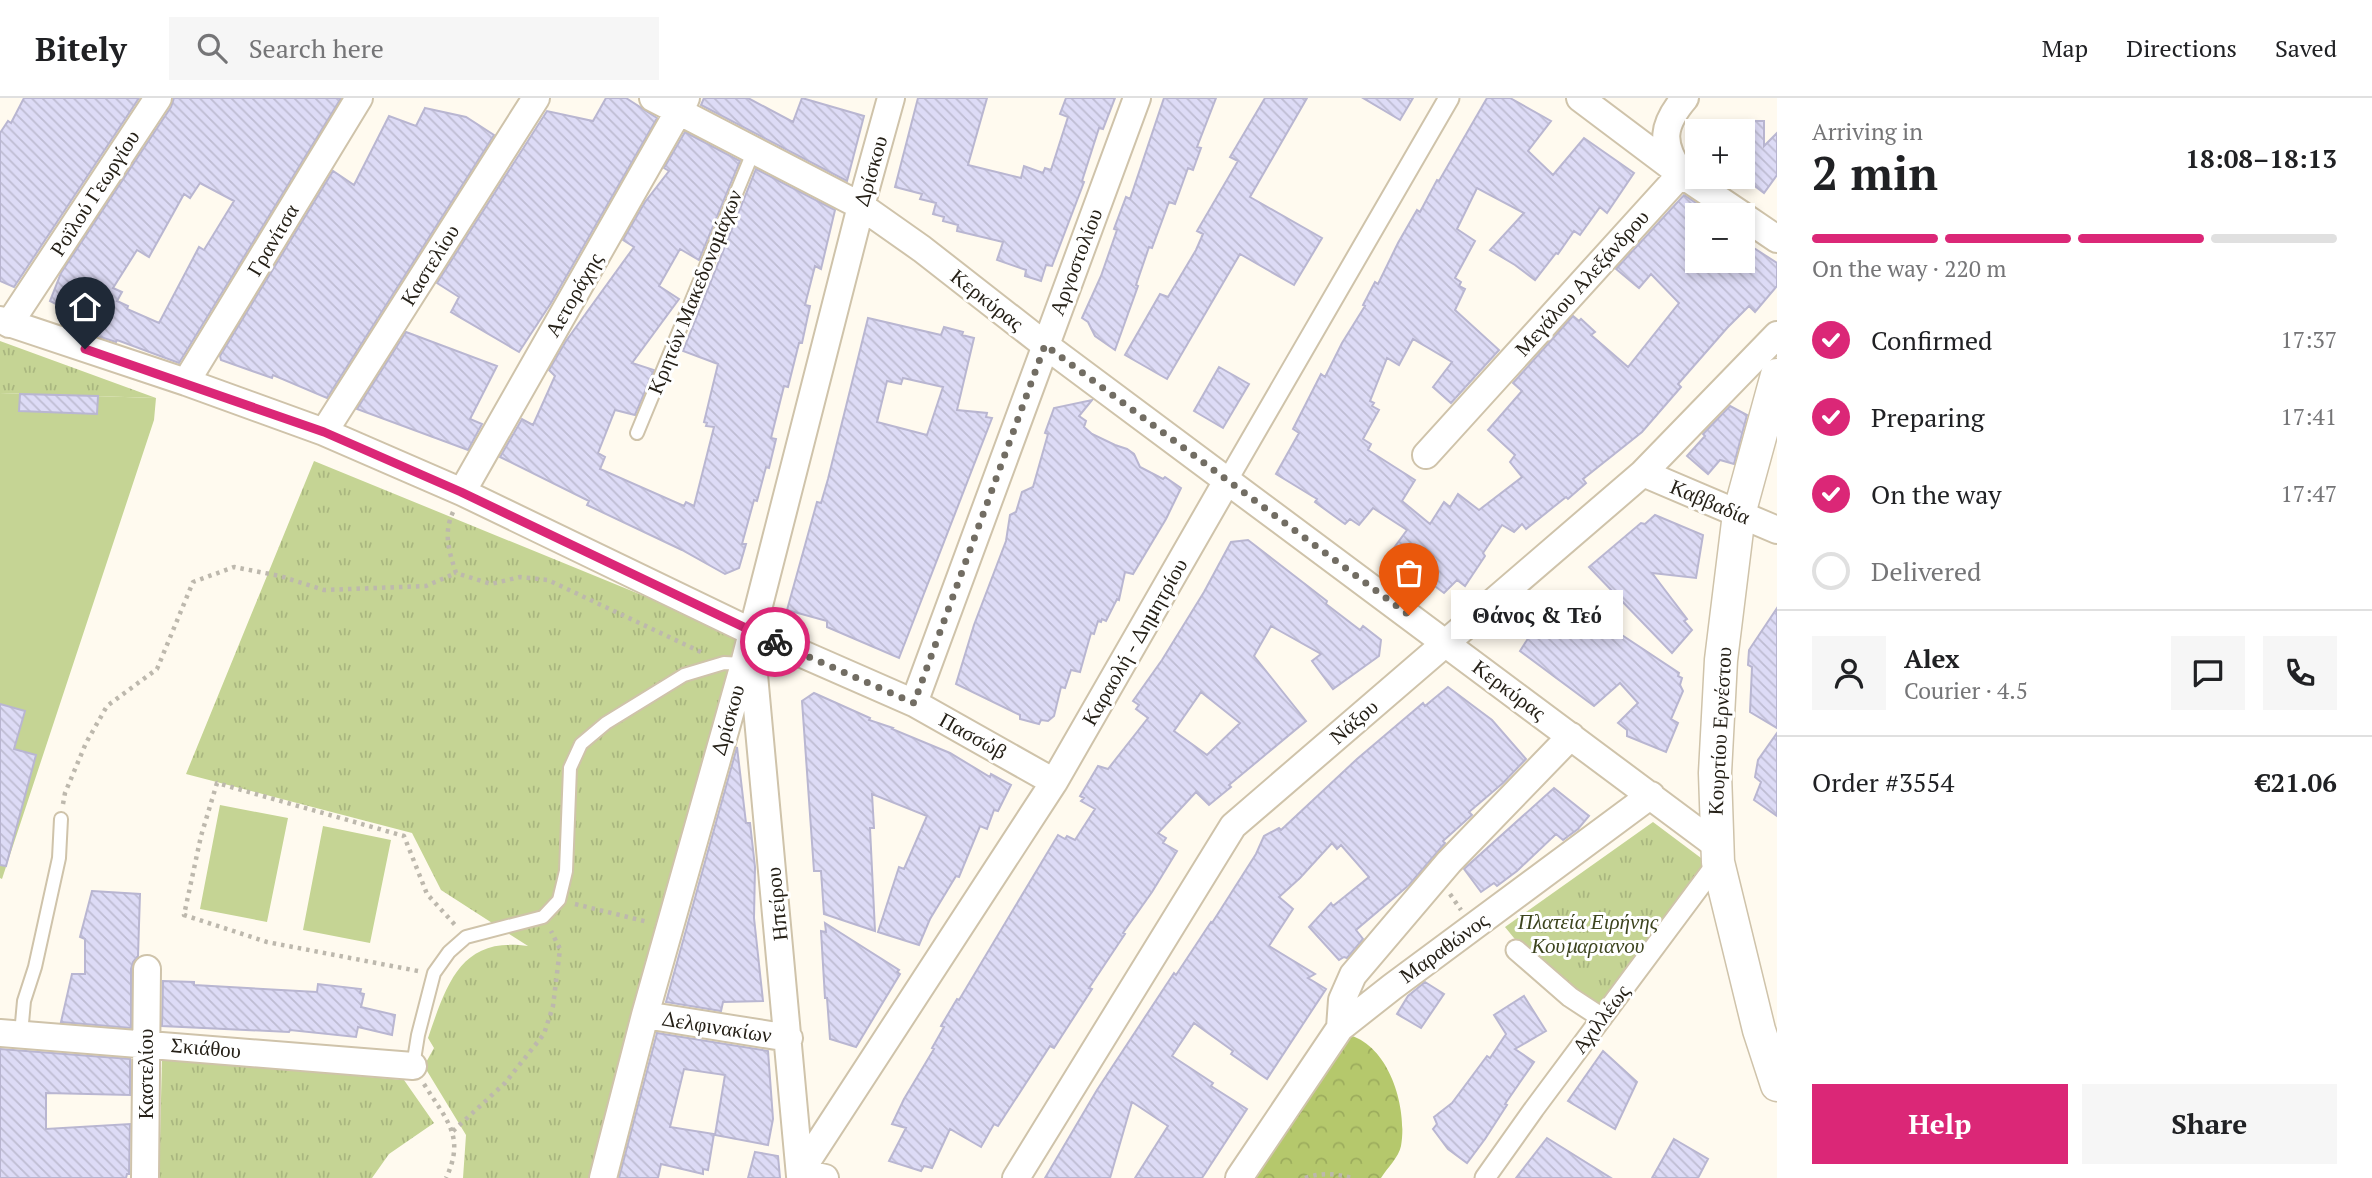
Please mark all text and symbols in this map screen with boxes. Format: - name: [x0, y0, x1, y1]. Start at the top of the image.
- search box: [169, 17, 659, 80]
- text: Bitely: [35, 27, 127, 70]
- icon: search: [193, 29, 231, 67]
- text: Search here: [249, 31, 384, 65]
- text: Map: [2042, 32, 2088, 64]
- text: Directions: [2126, 32, 2237, 64]
- text: Saved: [2275, 32, 2337, 64]
- text: Arriving in: [1812, 116, 1923, 147]
- map controls: [1685, 119, 1755, 273]
- button: +: [1685, 119, 1755, 189]
- street label: Ροϊλού Γεωργίου: [43, 124, 145, 261]
- street label: Δρίσκου: [847, 132, 893, 209]
- text: 18:08–18:13: [2185, 141, 2337, 175]
- text: 2 min: [1812, 142, 1938, 203]
- street label: Κρητών Μακεδονομάχων: [640, 185, 748, 398]
- street label: Γρανίτσα: [240, 198, 305, 281]
- street label: Μεγάλου Αλεξάνδρου: [1508, 203, 1655, 362]
- button: −: [1685, 203, 1755, 273]
- street label: Αργοστολίου: [1042, 204, 1108, 319]
- street label: Καστελίου: [393, 219, 465, 310]
- street label: Αετοράχης: [538, 247, 609, 342]
- text: On the way · 220 m: [1812, 253, 2006, 284]
- street label: Κερκύρας: [945, 262, 1030, 337]
- pin: [55, 277, 115, 349]
- icon: home: [66, 288, 104, 326]
- icon: check: [1812, 321, 1850, 359]
- text: Confirmed: [1871, 323, 1992, 357]
- text: 17:37: [2280, 324, 2337, 355]
- icon: check: [1812, 398, 1850, 436]
- text: Preparing: [1871, 400, 1984, 434]
- text: 17:41: [2280, 401, 2337, 432]
- street label: Καββαδία: [1666, 472, 1755, 530]
- icon: check: [1812, 475, 1850, 513]
- text: On the way: [1871, 477, 2002, 511]
- text: 17:47: [2280, 478, 2337, 509]
- pin: [1379, 543, 1439, 615]
- street label: Καραολή - Δημητρίου: [1075, 553, 1193, 730]
- icon: bag: [1390, 554, 1428, 592]
- text: Delivered: [1871, 554, 1981, 588]
- callout: Θάνος & Τεό: [1451, 590, 1622, 640]
- text: Θάνος & Τεό: [1472, 599, 1602, 630]
- courier: [740, 607, 810, 677]
- icon: bike: [756, 623, 794, 661]
- button: person: [1812, 636, 1886, 710]
- button: chat: [2171, 636, 2245, 710]
- button: phone: [2263, 636, 2337, 710]
- text: Alex: [1904, 641, 1960, 675]
- street label: Κουρτίου Ερνέστου: [1701, 646, 1737, 816]
- street label: Κερκύρας: [1467, 652, 1553, 726]
- text: Courier · 4.5: [1904, 675, 2028, 706]
- street label: Δρίσκου: [704, 681, 750, 758]
- street label: Νάξου: [1323, 692, 1384, 750]
- street label: Πασσώβ: [935, 705, 1012, 765]
- text: Order #3554: [1812, 765, 1954, 799]
- text: €21.06: [2256, 765, 2337, 799]
- street label: Ηπείρου: [758, 866, 794, 942]
- street label: Μαραθώνος: [1393, 905, 1494, 989]
- park label: Πλατεία Ειρήνης Κουμαριανου: [1517, 907, 1659, 959]
- street label: Αχιλλέως: [1565, 977, 1636, 1059]
- street label: Δελφινακίων: [660, 1004, 774, 1048]
- street label: Καστελίου: [131, 1029, 159, 1119]
- street label: Σκιάθου: [170, 1030, 242, 1064]
- button: Help: [1812, 1084, 2068, 1164]
- button: Share: [2082, 1084, 2337, 1164]

